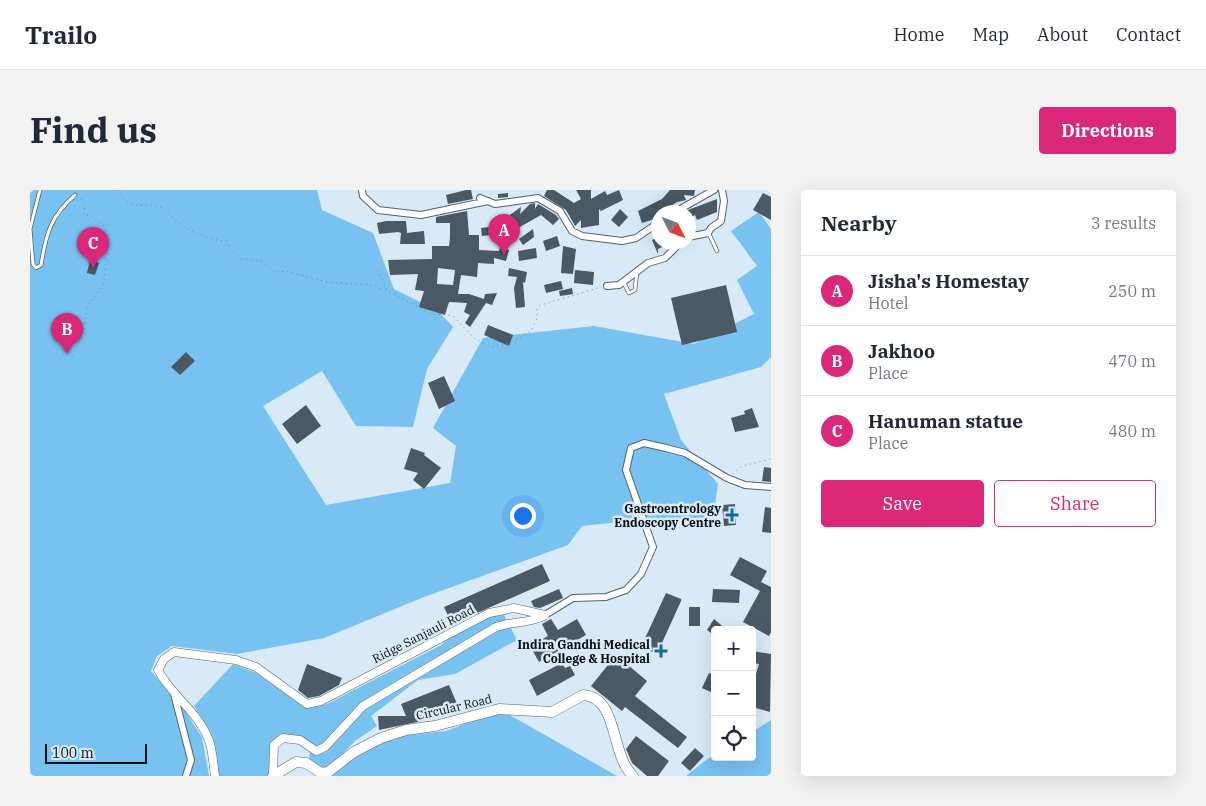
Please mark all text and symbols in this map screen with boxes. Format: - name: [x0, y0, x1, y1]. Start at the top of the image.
- text: Trailo: [25, 19, 97, 51]
- text: Home: [893, 23, 945, 46]
- text: Map: [973, 23, 1009, 46]
- text: About: [1037, 23, 1088, 46]
- text: Contact: [1116, 23, 1181, 46]
- text: Find us: [30, 107, 157, 153]
- button: Directions: [1039, 107, 1176, 154]
- north arrow: [651, 205, 696, 250]
- text: Nearby: [821, 209, 897, 237]
- text: 3 results: [1091, 213, 1156, 233]
- pin: A: [488, 214, 520, 255]
- pin: C: [77, 227, 109, 268]
- text: Jisha's Homestay: [868, 269, 1029, 293]
- text: A: [831, 281, 843, 301]
- text: 250 m: [1108, 281, 1156, 301]
- text: Hotel: [868, 293, 909, 313]
- pin: B: [51, 313, 83, 354]
- text: Jakhoo: [868, 339, 935, 363]
- text: B: [831, 351, 843, 371]
- text: 470 m: [1108, 351, 1156, 371]
- text: Place: [868, 363, 908, 383]
- text: Hanuman statue: [868, 409, 1023, 433]
- text: C: [832, 421, 842, 441]
- text: 480 m: [1108, 421, 1156, 441]
- text: Place: [868, 433, 908, 453]
- button: Save: [821, 480, 984, 527]
- button: Share: [994, 480, 1156, 527]
- place label: Gastroentrology Endoscopy Centre: [614, 501, 721, 530]
- your location: [510, 503, 536, 529]
- marker: Gastroentrology Endoscopy Centre: [725, 508, 739, 522]
- street label: Ridge Sanjauli Road: [370, 602, 476, 666]
- map controls: [711, 626, 756, 761]
- button: +: [711, 626, 756, 671]
- place label: Indira Gandhi Medical College & Hospital: [518, 637, 650, 666]
- marker: Indira Gandhi Medical College & Hospital: [654, 644, 668, 658]
- button: −: [711, 671, 756, 716]
- street label: Circular Road: [415, 691, 493, 723]
- button: locate: [711, 716, 756, 761]
- scale bar: [45, 741, 148, 764]
- text: 100 m: [52, 744, 94, 762]

